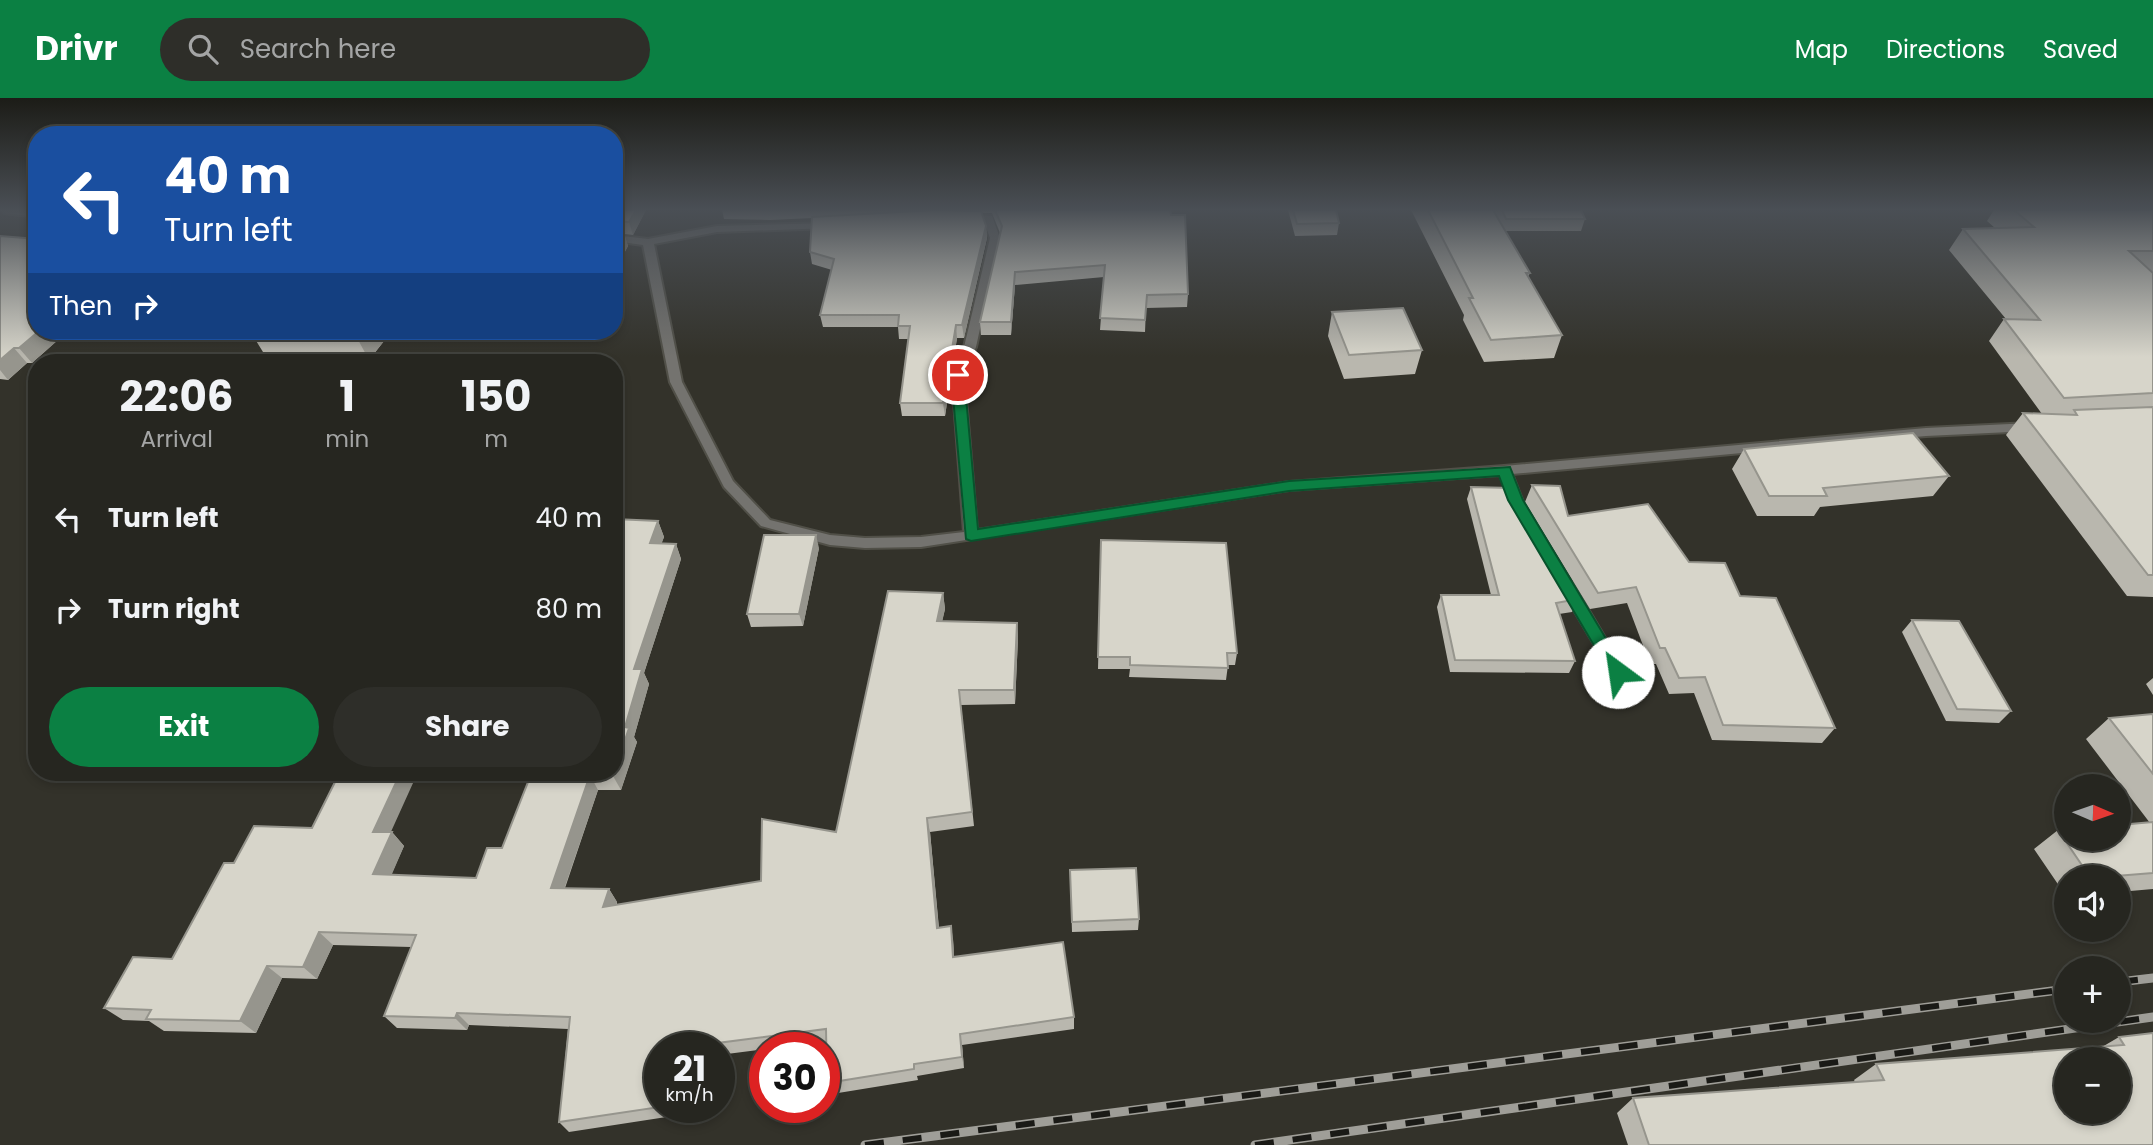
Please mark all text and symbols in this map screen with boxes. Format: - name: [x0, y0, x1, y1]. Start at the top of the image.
- search box: [160, 18, 650, 81]
- text: Drivr: [35, 25, 118, 72]
- icon: search: [184, 30, 222, 68]
- text: Search here: [240, 31, 396, 67]
- text: Map: [1795, 33, 1848, 66]
- text: Directions: [1886, 33, 2005, 66]
- text: Saved: [2043, 33, 2118, 66]
- text: 40 m: [164, 142, 291, 210]
- icon: left: [49, 154, 140, 245]
- text: Turn left: [164, 207, 293, 252]
- icon: right: [126, 287, 164, 325]
- text: Then: [49, 288, 112, 324]
- pin: [928, 345, 988, 405]
- icon: arrive: [939, 356, 977, 394]
- text: 22:06: [120, 367, 234, 426]
- text: 1: [339, 367, 355, 426]
- text: 150: [461, 367, 531, 426]
- text: Arrival: [140, 423, 213, 455]
- text: min: [325, 423, 369, 455]
- text: m: [484, 423, 508, 455]
- icon: left: [49, 500, 87, 538]
- text: Turn left: [108, 500, 219, 536]
- text: 40 m: [536, 500, 602, 536]
- icon: right: [49, 591, 87, 629]
- text: Turn right: [108, 591, 240, 627]
- text: 80 m: [536, 591, 602, 627]
- position arrow: [1581, 635, 1655, 709]
- button: Exit: [49, 687, 319, 767]
- button: Share: [333, 687, 602, 767]
- north arrow: [2054, 774, 2132, 850]
- map controls: [2054, 774, 2131, 1124]
- button: sound: [2054, 865, 2131, 942]
- button: +: [2054, 956, 2131, 1033]
- speed limit sign: 30: [749, 1032, 840, 1123]
- text: 21: [673, 1044, 706, 1093]
- button: −: [2054, 1047, 2131, 1124]
- text: km/h: [666, 1082, 713, 1107]

